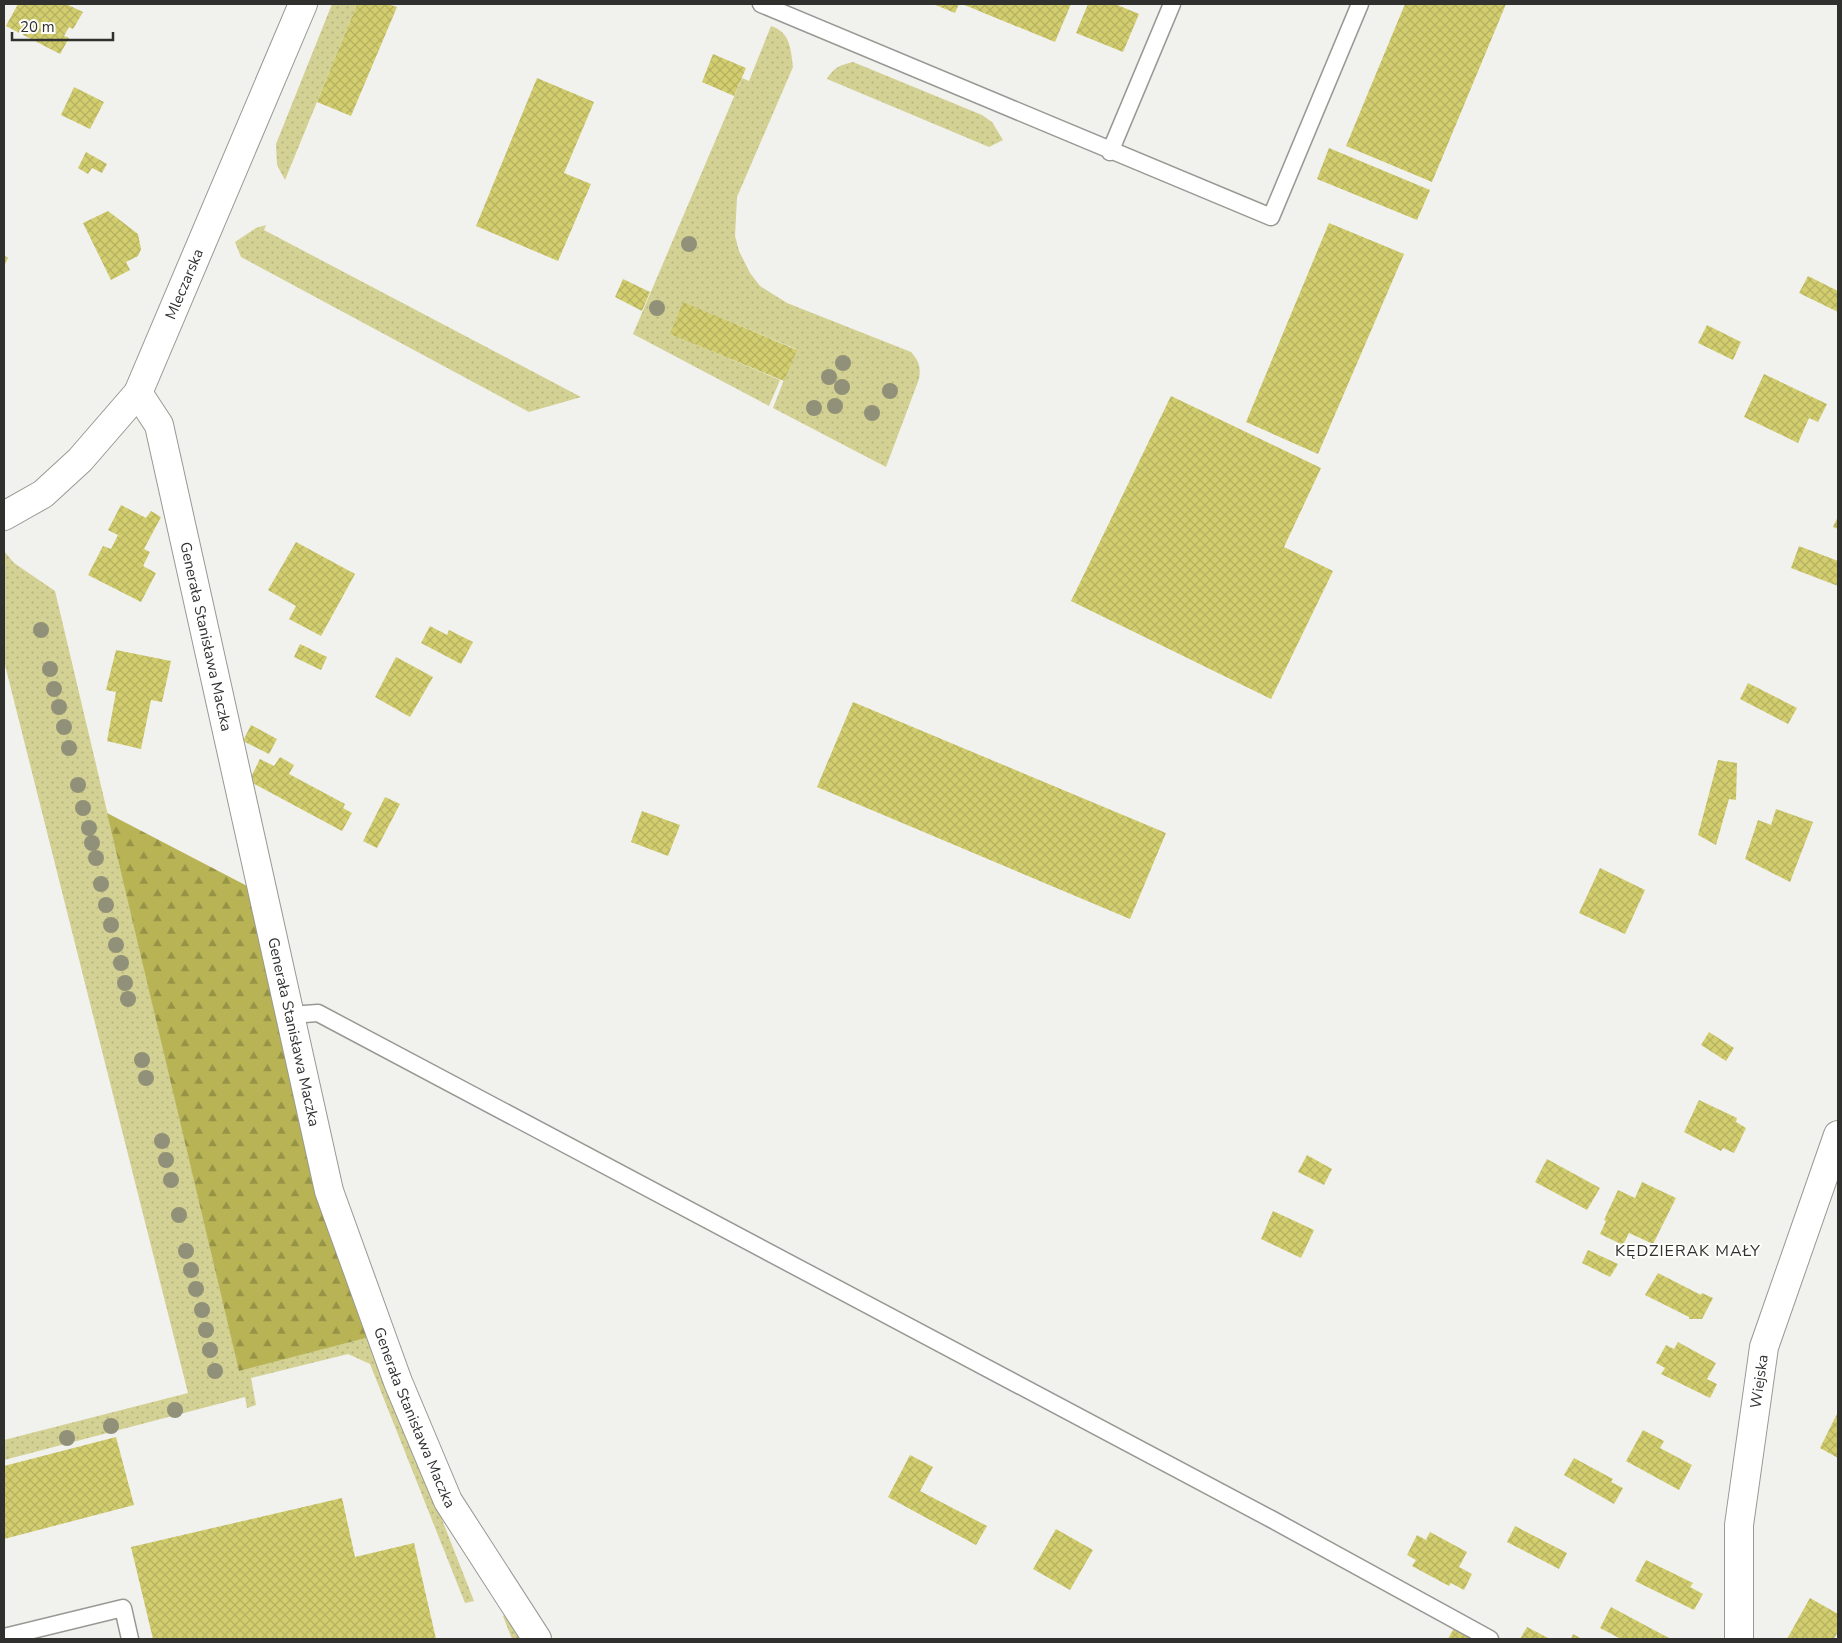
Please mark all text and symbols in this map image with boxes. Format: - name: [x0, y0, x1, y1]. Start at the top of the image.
- scale bar: [12, 10, 114, 42]
- text: 20 m: [20, 17, 55, 37]
- street label: Mleczarska: [160, 246, 208, 322]
- street label: Generała Stanisława Maczka: [175, 540, 237, 733]
- street label: Generała Stanisława Maczka: [263, 935, 324, 1128]
- district label: KĘDZIERAK MAŁY: [1615, 1240, 1761, 1262]
- street label: Generała Stanisława Maczka: [369, 1324, 460, 1512]
- street label: Wiejska: [1745, 1353, 1773, 1410]

